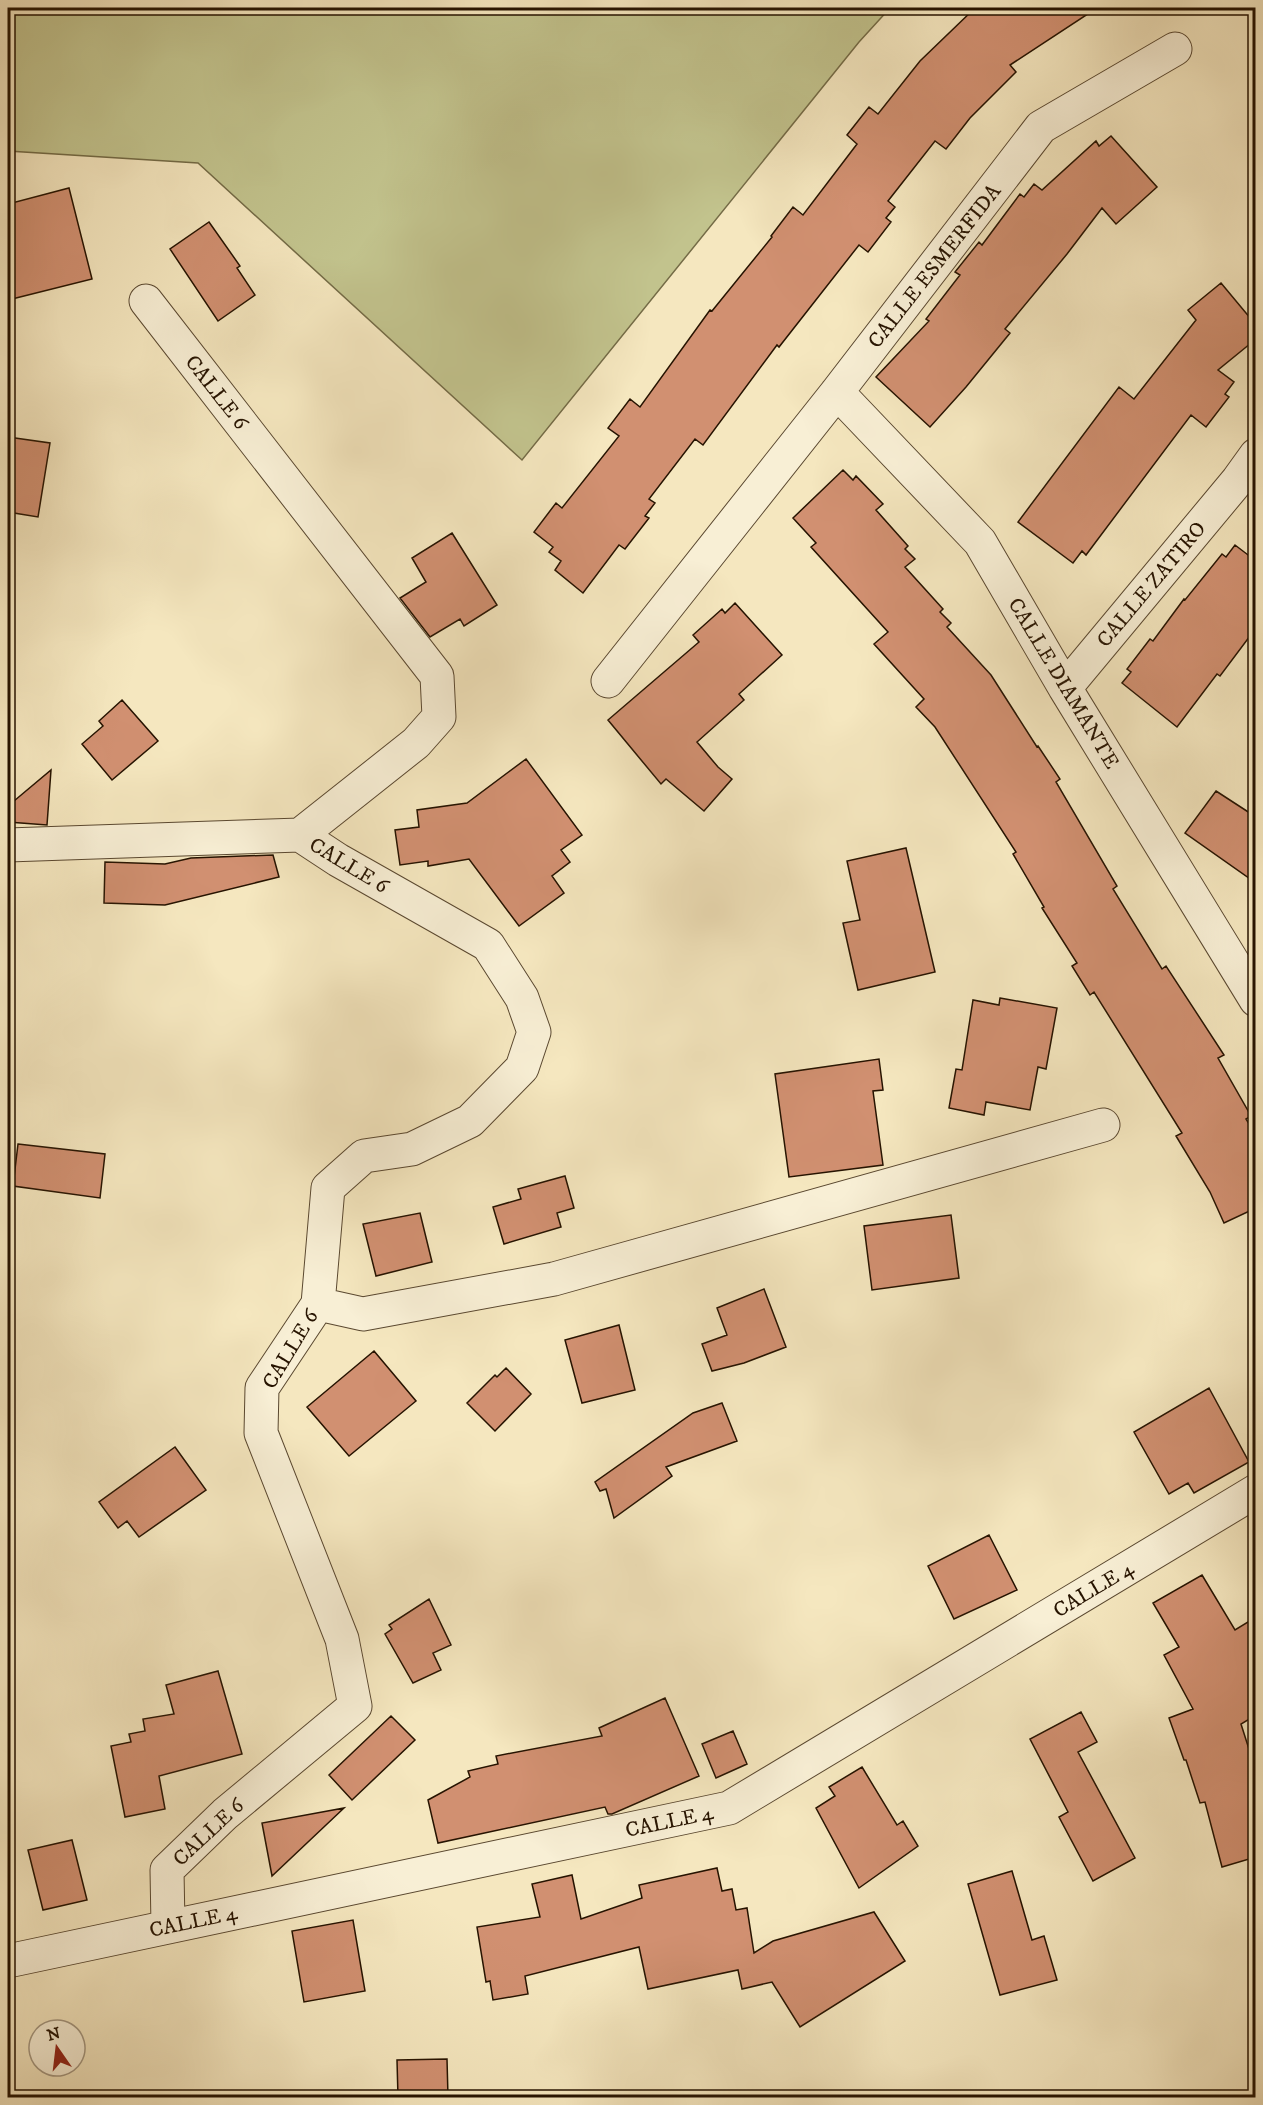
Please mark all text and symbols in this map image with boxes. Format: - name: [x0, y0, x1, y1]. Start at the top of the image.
- street label: CALLE ESMERFIDA: [863, 179, 1007, 354]
- street label: CALLE 6: [179, 350, 254, 436]
- street label: CALLE ZATIRO: [1091, 516, 1212, 653]
- street label: CALLE DIAMANTE: [1002, 593, 1125, 774]
- street label: CALLE 6: [304, 832, 394, 900]
- street label: CALLE 6: [257, 1304, 325, 1394]
- street label: CALLE 4: [1049, 1555, 1139, 1624]
- street label: CALLE 6: [168, 1793, 250, 1872]
- street label: CALLE 4: [623, 1800, 716, 1844]
- street label: CALLE 4: [147, 1900, 240, 1944]
- north arrow: [27, 2018, 87, 2078]
- text: N: [45, 2023, 62, 2046]

